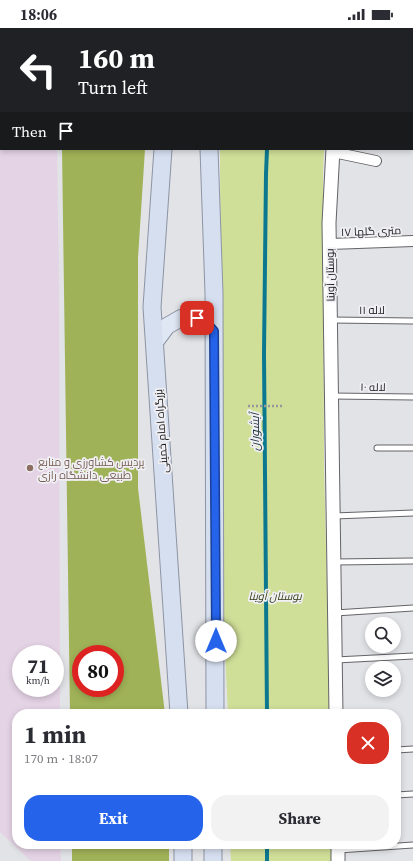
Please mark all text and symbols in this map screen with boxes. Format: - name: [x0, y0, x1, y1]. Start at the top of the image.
- text: 18:06: [20, 4, 57, 25]
- text: 160 m: [78, 39, 155, 77]
- icon: left: [12, 44, 64, 96]
- text: Turn left: [78, 75, 148, 100]
- icon: arrive: [55, 120, 77, 142]
- text: Then: [12, 121, 47, 142]
- street label: ۱۷ متری گلها: [341, 223, 401, 240]
- street label: بوستان آوینا: [323, 248, 338, 302]
- pin: [180, 301, 214, 335]
- street label: لاله ۱۱: [359, 303, 385, 318]
- icon: arrive: [186, 307, 208, 329]
- street label: لاله ۱۰: [360, 380, 386, 395]
- street label: بزرگراه امام خمینی: [151, 388, 172, 474]
- water label: آبشوران: [247, 410, 263, 451]
- place label: پردیس کشاورزی و منابع طبیعی دانشگاه رازی: [38, 455, 145, 483]
- marker: پردیس کشاورزی و منابع طبیعی دانشگاه رازی: [25, 463, 35, 473]
- park label: بوستان آوینا: [248, 589, 303, 604]
- map controls: [365, 617, 401, 697]
- button: search: [365, 617, 401, 653]
- position arrow: [195, 620, 237, 662]
- speed limit sign: 80: [72, 645, 124, 697]
- text: 71: [27, 652, 49, 680]
- button: layers: [365, 661, 401, 697]
- text: km/h: [26, 674, 50, 687]
- text: 1 min: [24, 718, 86, 751]
- button: close: [347, 722, 389, 764]
- text: 170 m · 18:07: [24, 750, 98, 767]
- button: Exit: [24, 795, 203, 841]
- button: Share: [211, 795, 389, 841]

